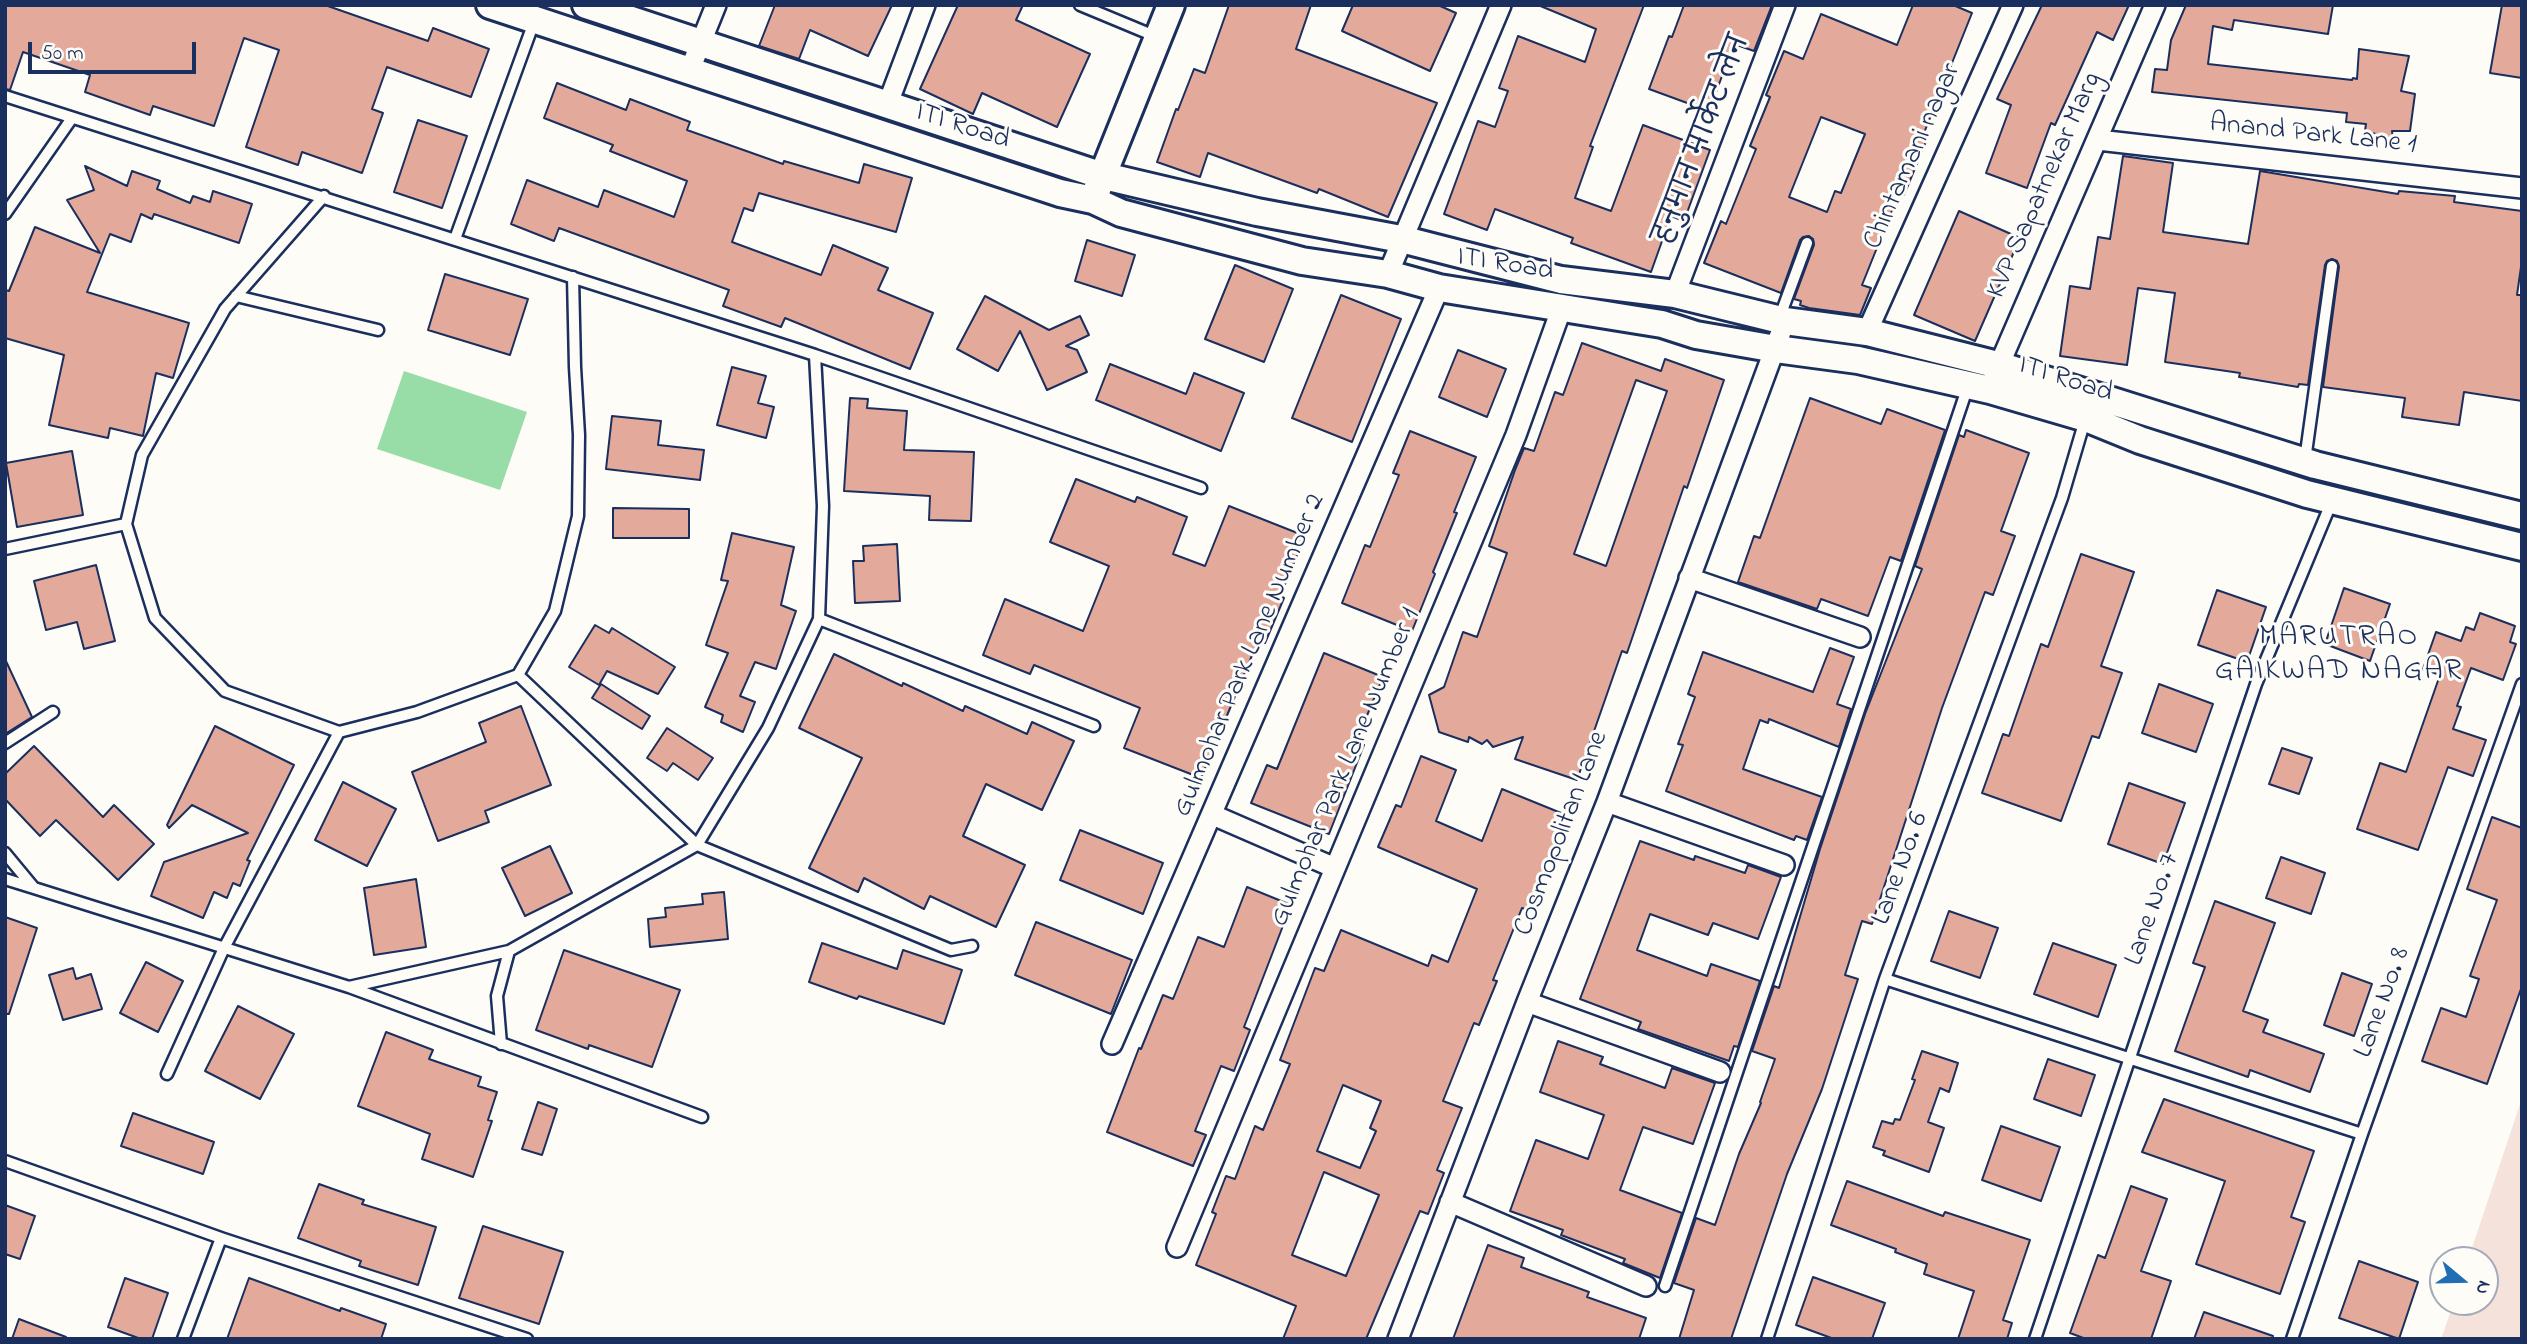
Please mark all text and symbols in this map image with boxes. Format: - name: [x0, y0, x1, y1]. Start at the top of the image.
- scale bar: [32, 28, 200, 72]
- street label: हनुमान मार्केट लेन: [1649, 31, 1759, 249]
- text: 50 m: [41, 39, 84, 69]
- street label: Chintamani nagar: [1858, 59, 1970, 255]
- street label: KVP Sapatnekar Marg: [1981, 68, 2111, 304]
- street label: ITI Road: [911, 97, 1013, 159]
- street label: Anand Park Lane 1: [2208, 108, 2418, 164]
- street label: ITI Road: [1454, 242, 1556, 290]
- street label: ITI Road: [2014, 350, 2116, 412]
- street label: Gulmohar Park Lane Number 2: [1168, 489, 1334, 823]
- street label: Gulmohar Park Lane Number 1: [1265, 604, 1429, 932]
- district label: MARUTRAO GAIKWAD NAGAR: [2216, 621, 2462, 692]
- street label: Cosmopolitan Lane: [1509, 727, 1617, 941]
- street label: Lane No. 6: [1866, 808, 1938, 930]
- street label: Lane No. 7: [2119, 849, 2189, 971]
- street label: Lane No. 8: [2348, 943, 2420, 1063]
- north arrow: [2429, 1246, 2499, 1316]
- text: N: [2468, 1277, 2497, 1298]

